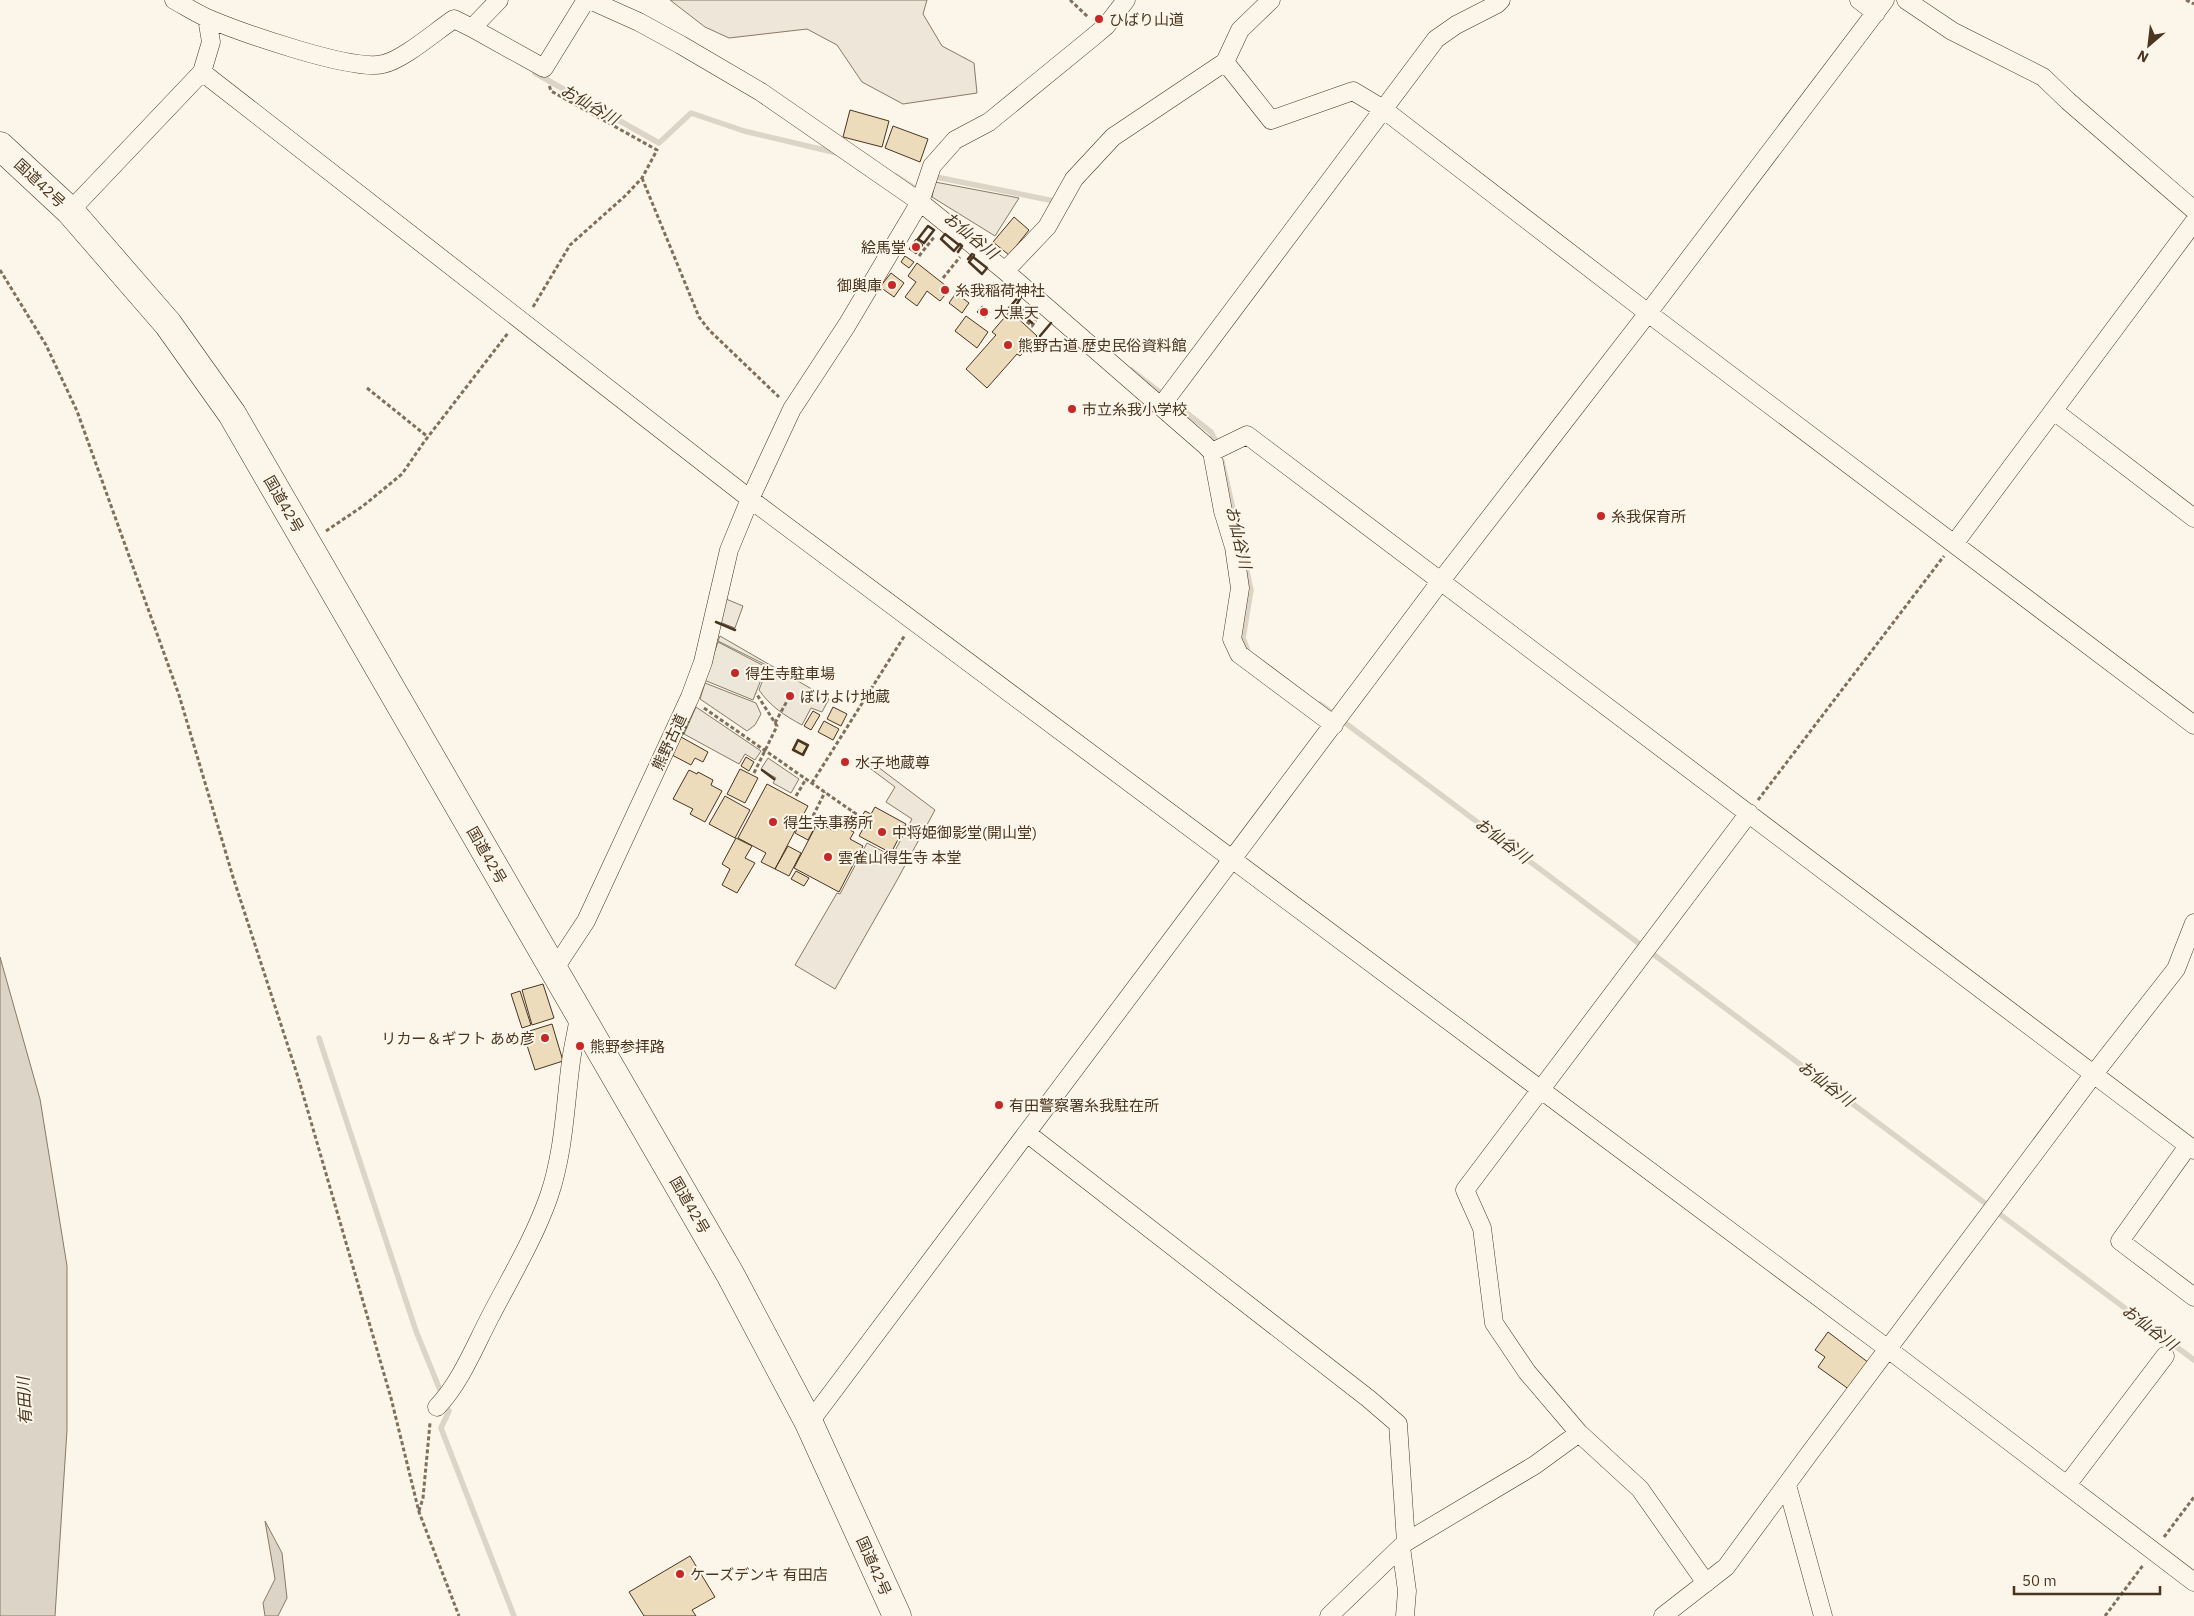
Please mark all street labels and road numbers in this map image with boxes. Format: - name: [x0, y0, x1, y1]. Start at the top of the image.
- street label: 国道42号: [10, 155, 70, 211]
- street label: 国道42号: [260, 472, 308, 536]
- street label: 熊野古道: [648, 711, 690, 773]
- street label: 国道42号: [463, 823, 511, 887]
- street label: 国道42号: [666, 1173, 714, 1237]
- street label: 国道42号: [853, 1533, 895, 1599]

